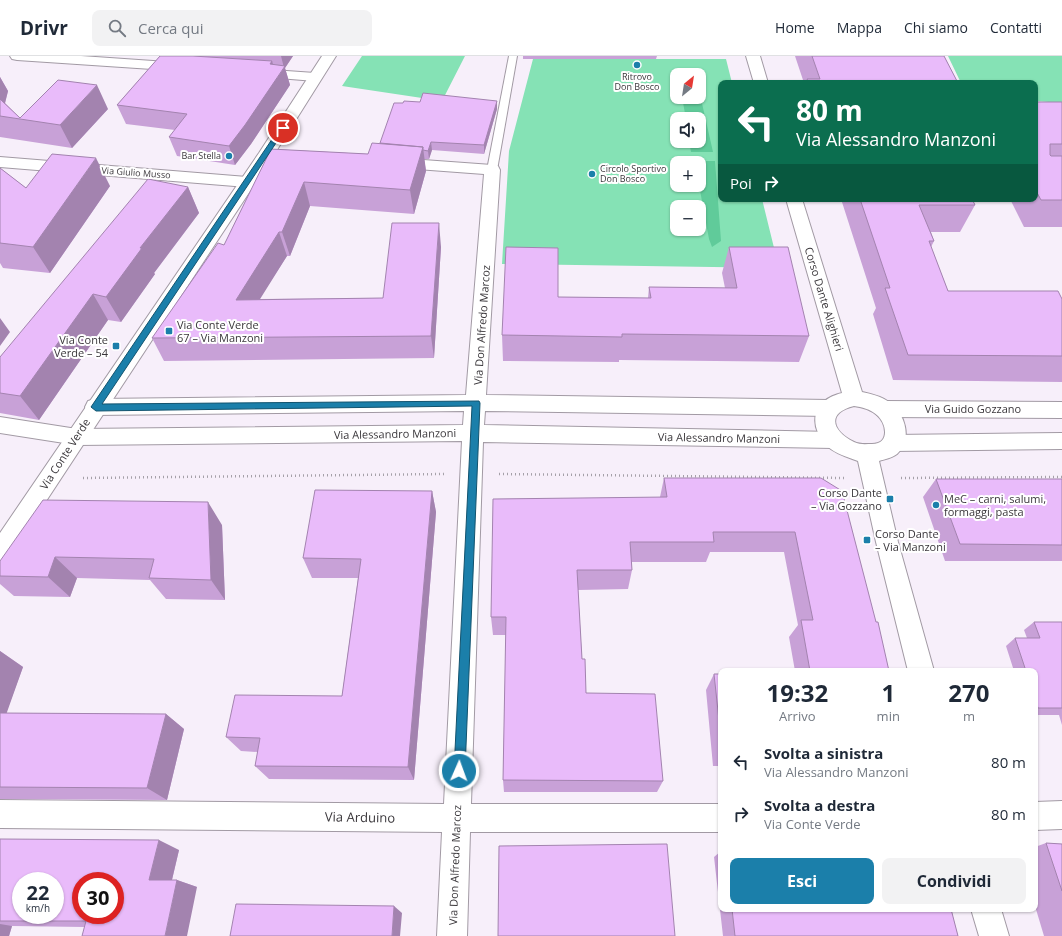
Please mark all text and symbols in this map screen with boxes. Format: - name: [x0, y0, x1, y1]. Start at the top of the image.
- search box: [92, 10, 372, 46]
- text: Drivr: [20, 15, 68, 41]
- icon: search: [106, 17, 128, 39]
- text: Cerca qui: [138, 18, 204, 38]
- text: Home: [775, 18, 815, 37]
- text: Mappa: [837, 18, 882, 37]
- text: Chi siamo: [904, 18, 968, 37]
- text: Contatti: [990, 18, 1042, 37]
- marker: Ritrovo Don Bosco: [632, 60, 642, 70]
- north arrow: [670, 68, 706, 104]
- map controls: [670, 68, 706, 236]
- place label: Ritrovo Don Bosco: [614, 70, 660, 93]
- text: 80 m: [796, 91, 863, 129]
- icon: left: [730, 96, 782, 148]
- pin: [266, 111, 300, 145]
- button: sound: [670, 112, 706, 148]
- icon: arrive: [272, 117, 294, 139]
- text: Via Alessandro Manzoni: [796, 127, 996, 151]
- place label: Bar Stella: [181, 149, 221, 162]
- marker: Bar Stella: [224, 151, 234, 161]
- button: +: [670, 156, 706, 192]
- place label: Circolo Sportivo Don Bosco: [600, 162, 666, 185]
- street label: Via Giulio Musso: [101, 164, 171, 181]
- marker: Circolo Sportivo Don Bosco: [587, 169, 597, 179]
- icon: right: [760, 172, 782, 194]
- text: Poi: [730, 173, 752, 193]
- button: −: [670, 200, 706, 236]
- street label: Corso Dante Alighieri: [802, 245, 847, 353]
- street label: Via Don Alfredo Marcoz: [470, 264, 493, 386]
- place label: Via Conte Verde 67 – Via Manzoni: [177, 317, 263, 345]
- marker: Via Conte Verde 67 – Via Manzoni: [164, 326, 174, 336]
- place label: Via Conte Verde – 54: [54, 332, 109, 360]
- marker: Via Conte Verde – 54: [111, 341, 121, 351]
- street label: Via Guido Gozzano: [925, 401, 1022, 416]
- street label: Via Conte Verde: [36, 415, 93, 492]
- street label: Via Alessandro Manzoni: [334, 425, 456, 442]
- street label: Via Alessandro Manzoni: [658, 429, 780, 446]
- place label: Corso Dante – Via Gozzano: [811, 485, 882, 513]
- place label: MeC – carni, salumi, formaggi, pasta: [944, 491, 1046, 519]
- marker: Corso Dante – Via Gozzano: [885, 494, 895, 504]
- marker: MeC – carni, salumi, formaggi, pasta: [931, 500, 941, 510]
- place label: Corso Dante – Via Manzoni: [875, 526, 946, 554]
- marker: Corso Dante – Via Manzoni: [862, 535, 872, 545]
- text: 19:32: [766, 676, 828, 709]
- text: 1: [881, 676, 895, 709]
- text: 270: [948, 676, 990, 709]
- text: Arrivo: [779, 707, 816, 725]
- text: min: [877, 707, 900, 725]
- text: m: [963, 707, 975, 725]
- text: Svolta a sinistra: [764, 743, 883, 763]
- position arrow: [438, 750, 480, 792]
- icon: left: [730, 751, 752, 773]
- text: 80 m: [991, 752, 1026, 772]
- text: Via Alessandro Manzoni: [764, 763, 909, 781]
- text: Svolta a destra: [764, 795, 875, 815]
- icon: right: [730, 803, 752, 825]
- text: 80 m: [991, 804, 1026, 824]
- street label: Via Don Alfredo Marcoz: [445, 805, 464, 925]
- street label: Via Arduino: [325, 807, 395, 827]
- text: Via Conte Verde: [764, 815, 861, 833]
- button: Esci: [730, 858, 874, 904]
- button: Condividi: [882, 858, 1026, 904]
- speed limit sign: 30: [72, 872, 124, 924]
- text: 22: [27, 879, 49, 906]
- text: km/h: [26, 901, 50, 915]

